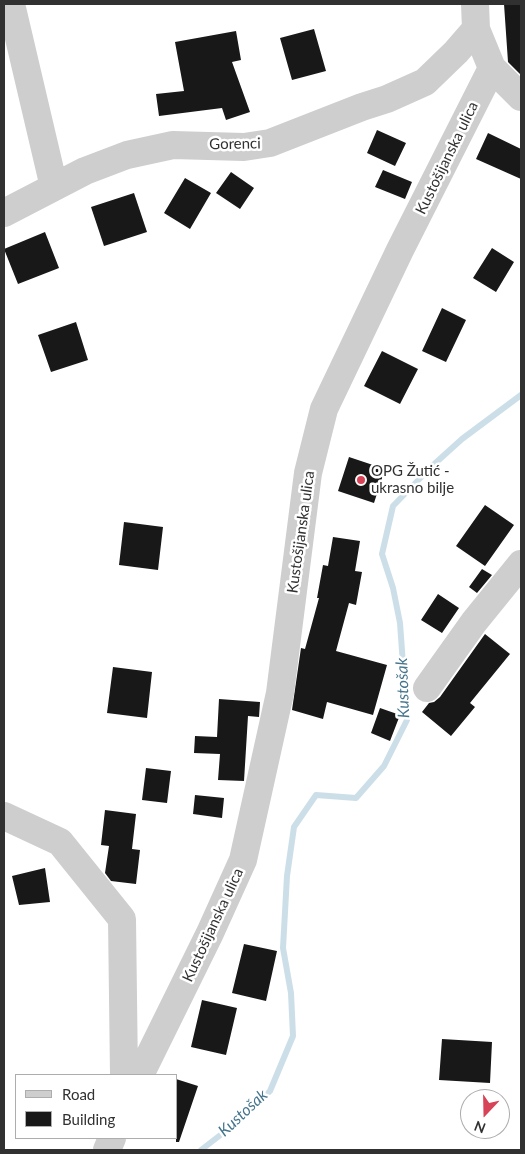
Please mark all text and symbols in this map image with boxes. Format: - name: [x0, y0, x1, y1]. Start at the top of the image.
- street label: Kustošijanska ulica: [412, 99, 482, 217]
- street label: Gorenci: [209, 135, 261, 153]
- place label: OPG Žutić - ukrasno bilje: [371, 462, 454, 497]
- street label: Kustošijanska ulica: [284, 470, 318, 594]
- marker: OPG Žutić - ukrasno bilje: [355, 474, 367, 486]
- water label: Kustošak: [392, 658, 414, 718]
- street label: Kustošijanska ulica: [179, 865, 247, 985]
- legend: [15, 1074, 178, 1139]
- text: Road: [62, 1085, 95, 1103]
- water label: Kustošak: [214, 1085, 272, 1141]
- north arrow: [460, 1089, 510, 1139]
- text: Building: [62, 1110, 115, 1128]
- text: N: [472, 1118, 488, 1137]

